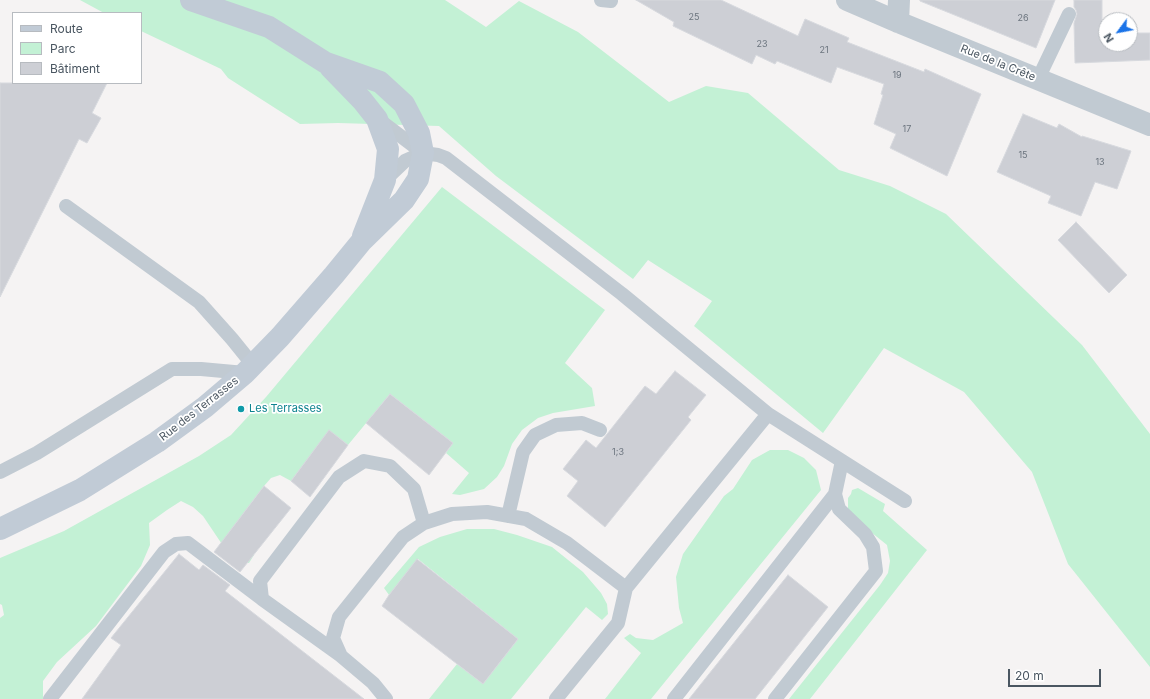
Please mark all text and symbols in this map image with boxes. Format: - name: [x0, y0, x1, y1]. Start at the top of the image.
- legend: [12, 12, 142, 84]
- house number: 25: [689, 12, 699, 22]
- north arrow: [1098, 12, 1138, 52]
- house number: 26: [1017, 13, 1029, 23]
- text: Route: [50, 21, 83, 36]
- text: N: [1101, 31, 1117, 45]
- house number: 23: [756, 39, 768, 49]
- text: Parc: [50, 41, 76, 56]
- street label: Rue de la Crête: [959, 42, 1037, 84]
- house number: 21: [819, 45, 829, 55]
- text: Bâtiment: [50, 61, 100, 76]
- house number: 19: [892, 70, 902, 80]
- house number: 17: [903, 124, 911, 134]
- house number: 15: [1018, 150, 1028, 160]
- house number: 13: [1095, 157, 1105, 167]
- street label: Rue des Terrasses: [157, 374, 241, 444]
- place label: Les Terrasses: [249, 402, 322, 416]
- marker: Les Terrasses: [236, 404, 246, 414]
- house number: 1;3: [612, 447, 624, 457]
- scale bar: [1010, 661, 1103, 687]
- text: 20 m: [1015, 668, 1044, 683]

